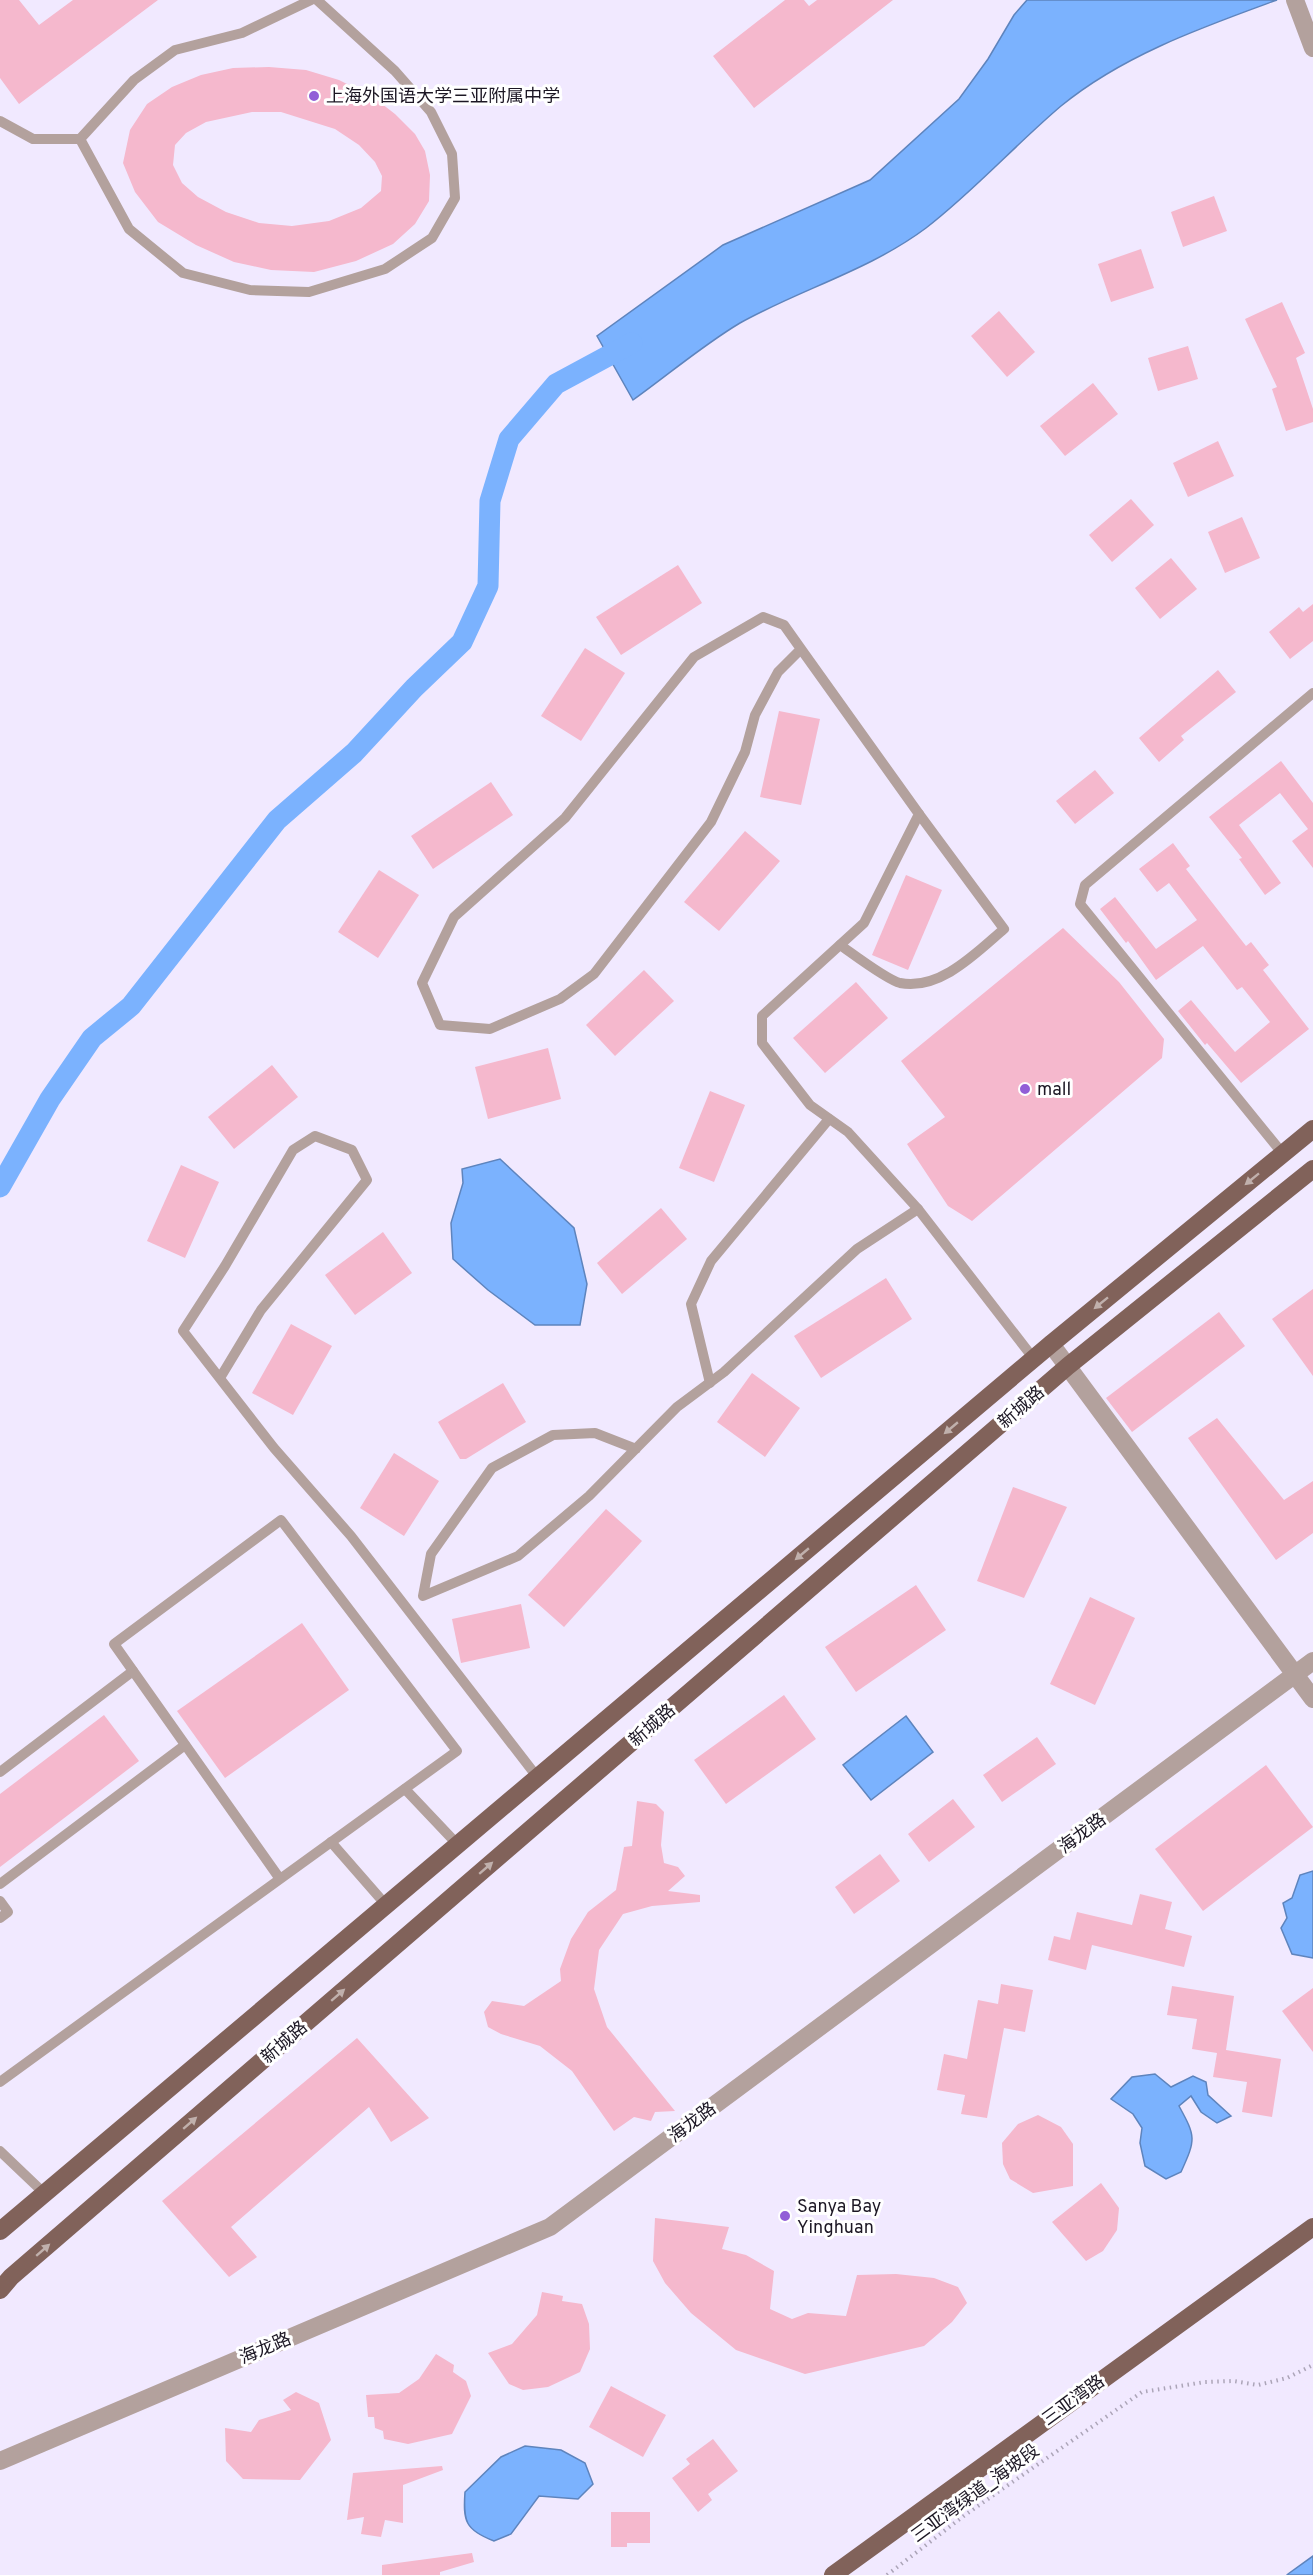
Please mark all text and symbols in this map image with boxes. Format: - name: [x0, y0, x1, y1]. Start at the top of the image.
- place label: 上海外国语大学三亚附属中学: [326, 86, 560, 109]
- marker: 上海外国语大学三亚附属中学: [307, 89, 321, 103]
- place label: mall: [1037, 1079, 1071, 1102]
- marker: mall: [1018, 1082, 1032, 1096]
- one-way arrow: [1244, 1173, 1259, 1185]
- one-way arrow: [1093, 1297, 1109, 1310]
- street label: 新城路: [994, 1382, 1050, 1435]
- one-way arrow: [943, 1422, 959, 1435]
- one-way arrow: [795, 1547, 810, 1560]
- street label: 新城路: [625, 1700, 681, 1753]
- street label: 海龙路: [1054, 1809, 1111, 1860]
- one-way arrow: [478, 1862, 493, 1875]
- one-way arrow: [330, 1989, 346, 2002]
- street label: 新城路: [257, 2017, 313, 2070]
- street label: 海龙路: [664, 2098, 721, 2149]
- one-way arrow: [182, 2117, 197, 2130]
- place label: Sanya Bay Yinghuan: [797, 2196, 881, 2240]
- marker: Sanya Bay Yinghuan: [778, 2209, 792, 2223]
- one-way arrow: [35, 2244, 50, 2257]
- street label: 海龙路: [236, 2328, 295, 2371]
- street label: 三亚湾路: [1038, 2371, 1110, 2432]
- street label: 三亚湾绿道_海坡段: [907, 2440, 1044, 2548]

